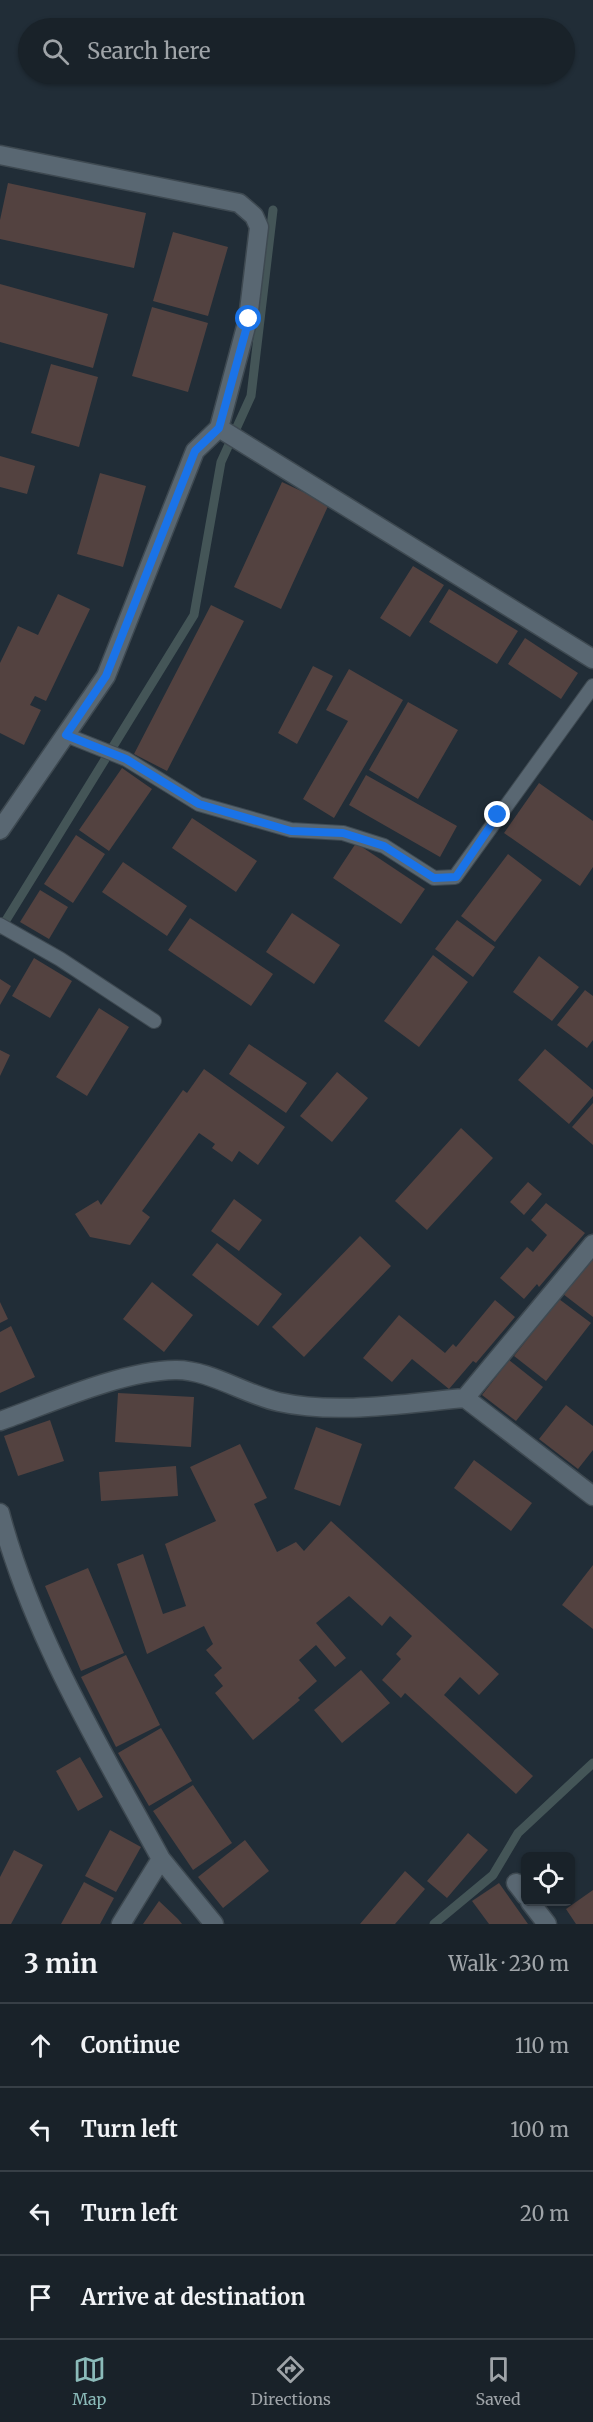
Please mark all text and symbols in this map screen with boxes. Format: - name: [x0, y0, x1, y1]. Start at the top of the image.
- search box: [18, 18, 575, 84]
- icon: search: [39, 35, 72, 68]
- text: Search here: [87, 37, 210, 65]
- route start: [235, 305, 261, 331]
- route end: [484, 801, 510, 827]
- map controls: [521, 1852, 575, 1906]
- button: locate: [521, 1852, 575, 1906]
- text: 3 min: [24, 1947, 98, 1980]
- text: Walk · 230 m: [449, 1951, 569, 1976]
- icon: ahead: [24, 2029, 57, 2062]
- text: Continue: [81, 2031, 180, 2059]
- text: 110 m: [515, 2033, 569, 2058]
- icon: left: [24, 2113, 57, 2146]
- text: Turn left: [81, 2115, 178, 2143]
- text: 100 m: [510, 2117, 569, 2142]
- icon: left: [24, 2197, 57, 2230]
- text: Turn left: [81, 2199, 178, 2227]
- text: 20 m: [520, 2201, 569, 2226]
- icon: arrive: [24, 2281, 57, 2314]
- text: Arrive at destination: [81, 2283, 305, 2311]
- tab: Map: [72, 2353, 106, 2409]
- tab: Directions: [251, 2353, 331, 2409]
- tab: Saved: [475, 2353, 521, 2409]

